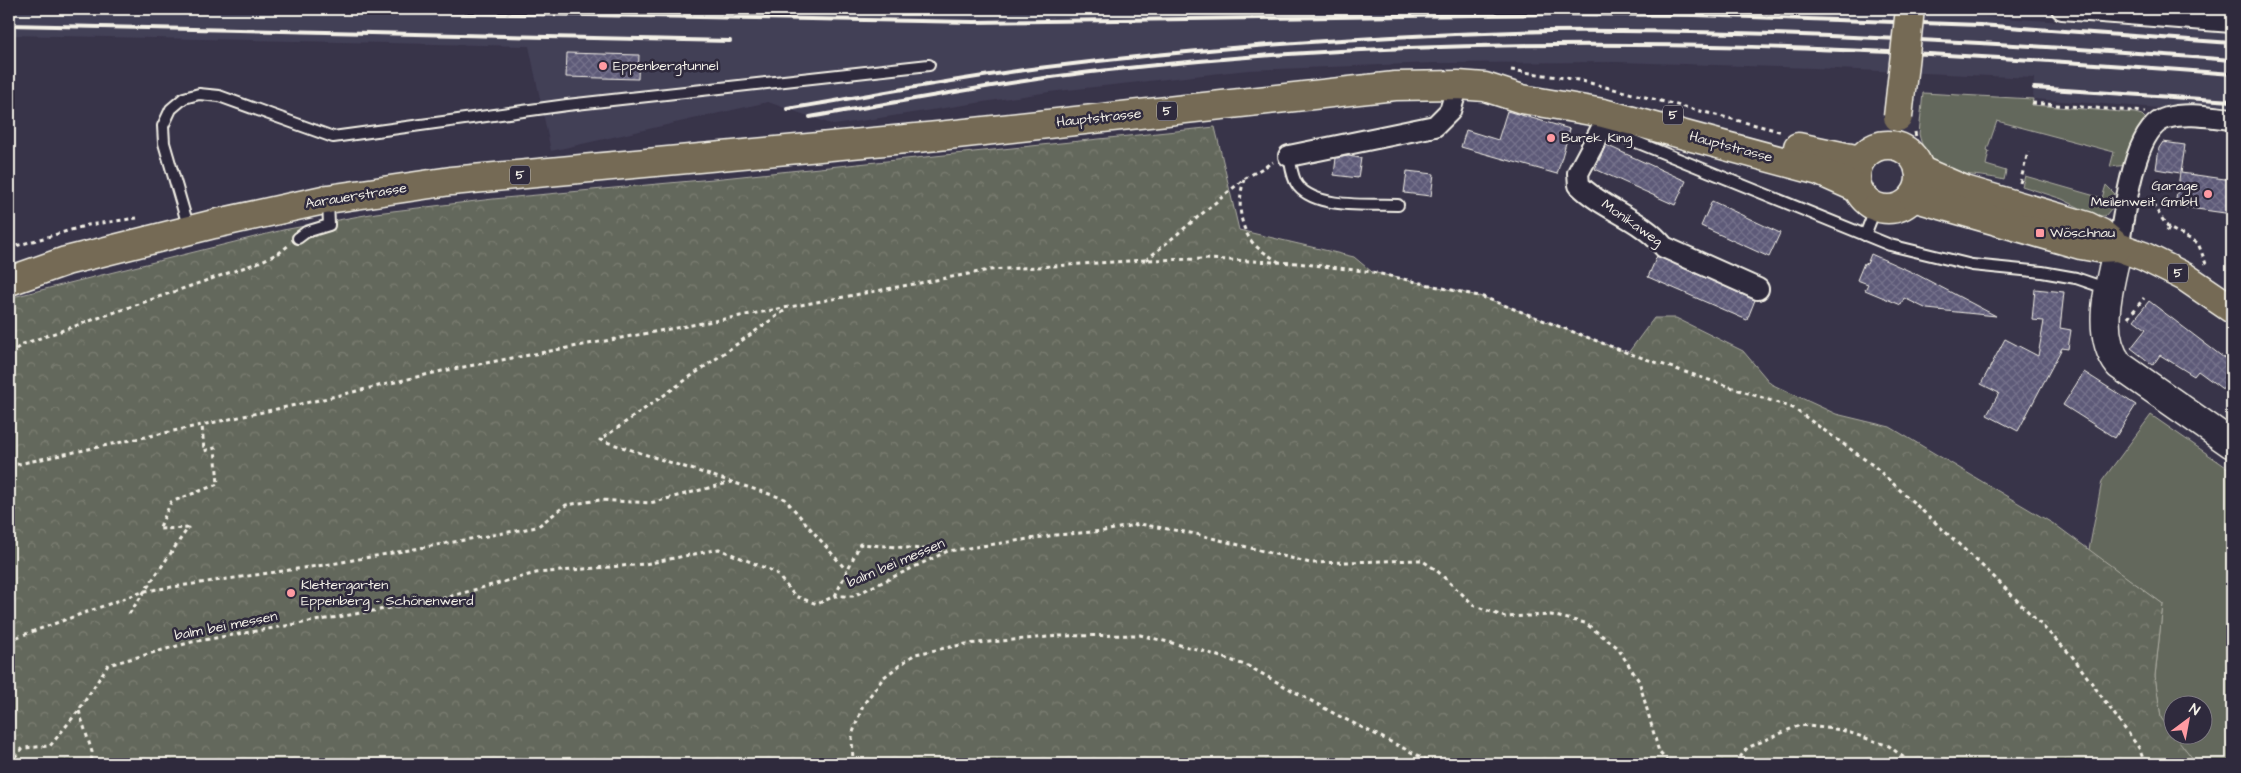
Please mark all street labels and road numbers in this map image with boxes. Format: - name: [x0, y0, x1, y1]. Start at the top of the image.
- road number: 5: [1157, 102, 1177, 120]
- street label: Hauptstrasse: [1056, 104, 1143, 132]
- road number: 5: [1663, 106, 1683, 124]
- street label: Hauptstrasse: [1687, 126, 1775, 168]
- road number: 5: [510, 166, 530, 184]
- street label: Aarauerstrasse: [304, 178, 409, 214]
- street label: Monikaweg: [1597, 195, 1667, 251]
- road number: 5: [2168, 264, 2188, 282]
- street label: balm bei messen: [844, 533, 948, 593]
- street label: balm bei messen: [173, 606, 279, 646]

